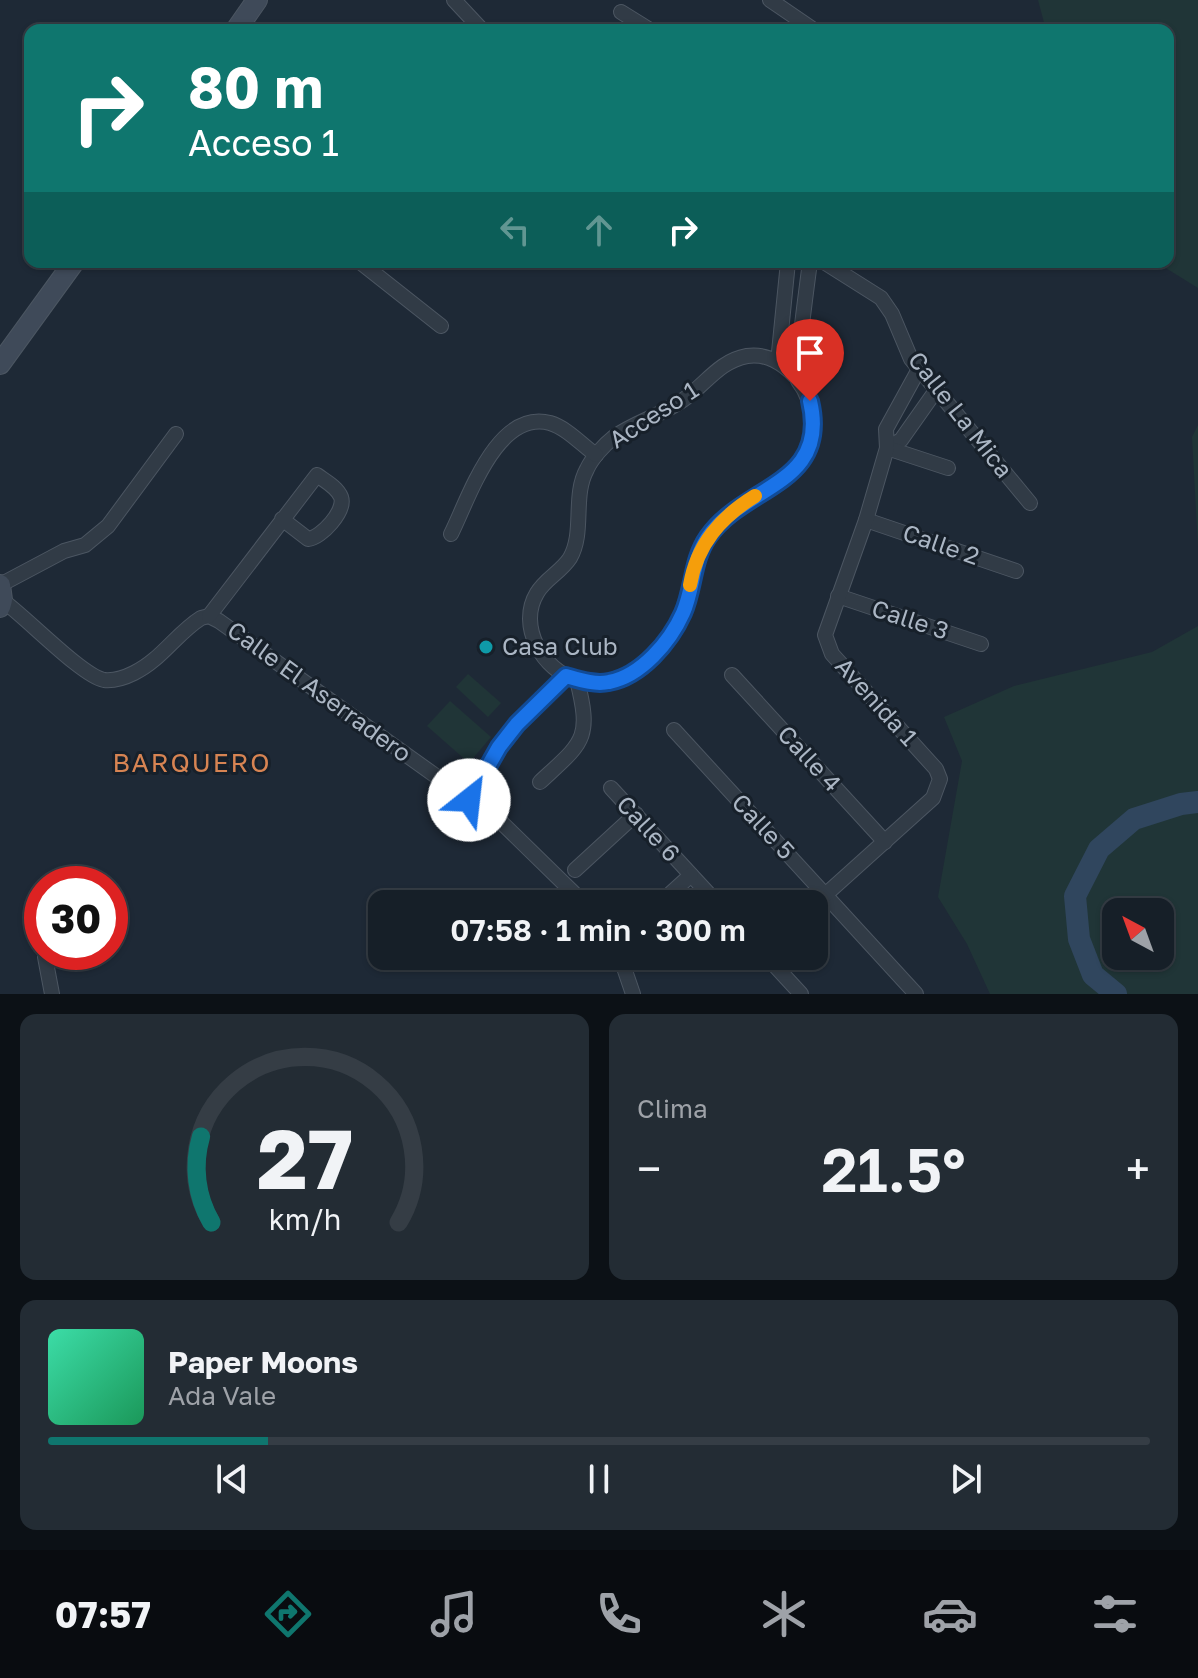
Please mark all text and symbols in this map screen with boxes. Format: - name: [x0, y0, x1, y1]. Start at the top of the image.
- text: 80 m: [188, 53, 323, 120]
- icon: right: [56, 56, 160, 160]
- text: Acceso 1: [188, 121, 339, 164]
- icon: left: [493, 208, 537, 252]
- icon: ahead: [577, 208, 621, 252]
- icon: right: [661, 208, 705, 252]
- pin: [776, 319, 844, 401]
- icon: arrive: [788, 331, 832, 375]
- street label: Calle La Mica: [903, 345, 1019, 483]
- street label: Acceso 1: [603, 374, 703, 453]
- street label: Calle 2: [899, 517, 983, 570]
- street label: Calle 3: [868, 593, 952, 645]
- street label: Calle El Aserradero: [222, 614, 417, 767]
- place label: Casa Club: [502, 631, 617, 660]
- marker: Casa Club: [477, 638, 495, 656]
- street label: Avenida 1: [830, 651, 924, 751]
- street label: Calle 4: [772, 719, 848, 797]
- district label: BARQUERO: [112, 747, 272, 778]
- position arrow: [427, 758, 511, 842]
- street label: Calle 5: [727, 787, 802, 865]
- street label: Calle 6: [611, 789, 687, 867]
- speed limit sign: 30: [24, 866, 128, 970]
- north arrow: [1102, 898, 1174, 970]
- map controls: [1102, 898, 1174, 970]
- text: 07:58 · 1 min · 300 m: [450, 912, 746, 948]
- text: Clima: [637, 1093, 708, 1124]
- text: 27: [256, 1107, 353, 1207]
- text: 21.5°: [821, 1133, 966, 1205]
- text: −: [637, 1142, 661, 1195]
- text: +: [1126, 1142, 1150, 1195]
- text: km/h: [268, 1202, 341, 1236]
- text: Paper Moons: [168, 1344, 358, 1380]
- text: Ada Vale: [168, 1380, 276, 1411]
- icon: previous: [210, 1457, 254, 1501]
- icon: pause: [577, 1457, 621, 1501]
- icon: next: [944, 1457, 988, 1501]
- icon: directions: [260, 1586, 316, 1642]
- icon: music: [426, 1586, 482, 1642]
- icon: phone: [591, 1586, 647, 1642]
- icon: climate: [756, 1586, 812, 1642]
- icon: car: [922, 1586, 978, 1642]
- icon: filters: [1087, 1586, 1143, 1642]
- text: 07:57: [55, 1593, 151, 1636]

